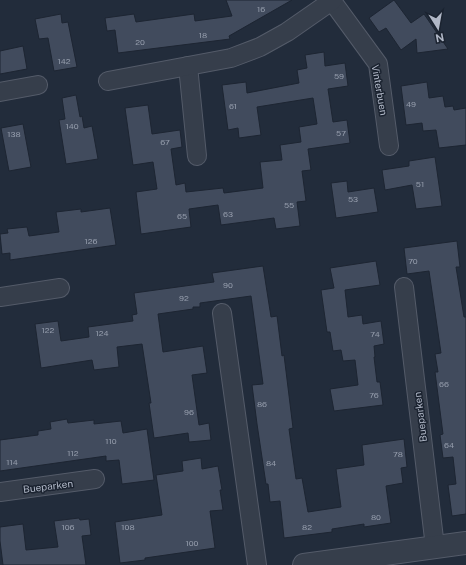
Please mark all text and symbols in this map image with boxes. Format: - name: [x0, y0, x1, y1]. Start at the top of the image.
- house number: 16: [257, 4, 265, 14]
- north arrow: [418, 8, 458, 48]
- house number: 18: [199, 30, 207, 40]
- text: N: [435, 31, 445, 45]
- house number: 20: [135, 37, 145, 47]
- house number: 142: [57, 56, 71, 66]
- street label: Vinterbuen: [370, 64, 390, 117]
- house number: 59: [334, 71, 344, 81]
- house number: 49: [406, 99, 416, 109]
- house number: 61: [229, 101, 237, 111]
- house number: 140: [65, 121, 79, 131]
- house number: 57: [336, 128, 346, 138]
- house number: 138: [7, 129, 21, 139]
- house number: 67: [160, 137, 170, 147]
- house number: 51: [416, 179, 424, 189]
- house number: 53: [348, 194, 358, 204]
- house number: 55: [284, 200, 294, 210]
- house number: 63: [223, 209, 233, 219]
- house number: 65: [177, 211, 187, 221]
- house number: 126: [84, 236, 98, 246]
- house number: 70: [408, 256, 418, 266]
- house number: 90: [223, 280, 233, 290]
- house number: 92: [179, 293, 189, 303]
- house number: 122: [42, 325, 55, 335]
- house number: 124: [95, 328, 109, 338]
- house number: 74: [370, 329, 380, 339]
- house number: 66: [439, 379, 449, 389]
- house number: 76: [369, 390, 379, 400]
- street label: Bueparken: [411, 391, 429, 443]
- house number: 86: [257, 399, 267, 409]
- house number: 96: [184, 407, 194, 417]
- house number: 110: [105, 436, 117, 446]
- house number: 64: [444, 440, 454, 450]
- house number: 112: [67, 448, 79, 458]
- house number: 78: [393, 449, 403, 459]
- house number: 114: [6, 457, 18, 467]
- house number: 84: [266, 458, 276, 468]
- street label: Bueparken: [22, 477, 74, 495]
- house number: 80: [371, 512, 381, 522]
- house number: 106: [61, 522, 75, 532]
- house number: 108: [121, 522, 135, 532]
- house number: 82: [302, 522, 312, 532]
- house number: 100: [186, 538, 199, 548]

